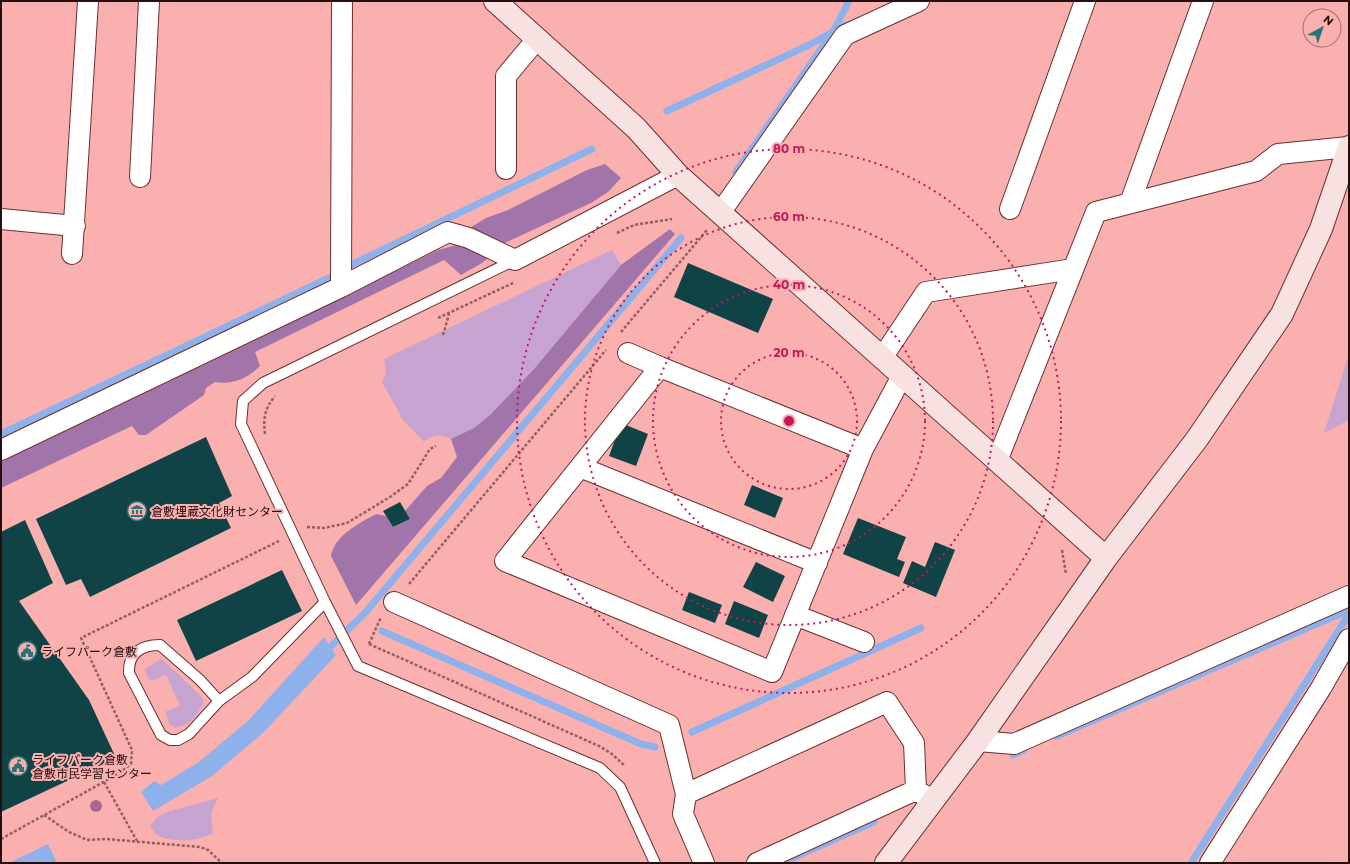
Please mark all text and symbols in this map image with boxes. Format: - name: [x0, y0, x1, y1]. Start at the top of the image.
- north arrow: [1302, 8, 1342, 48]
- text: N: [1321, 12, 1336, 29]
- text: 80 m: [773, 141, 805, 156]
- text: 60 m: [773, 209, 805, 224]
- text: 40 m: [773, 277, 805, 292]
- text: 20 m: [773, 345, 805, 360]
- centre of rings: [782, 414, 796, 428]
- museum icon: 倉敷埋蔵文化財センター: [126, 500, 148, 522]
- place label: 倉敷埋蔵文化財センター: [151, 504, 283, 519]
- public building icon: ライフパーク倉敷: [16, 640, 38, 662]
- place label: ライフパーク倉敷: [41, 644, 137, 659]
- place label: ライフパーク倉敷 倉敷市民学習センター: [32, 752, 152, 781]
- public building icon: ライフパーク倉敷 倉敷市民学習センター: [7, 755, 29, 777]

